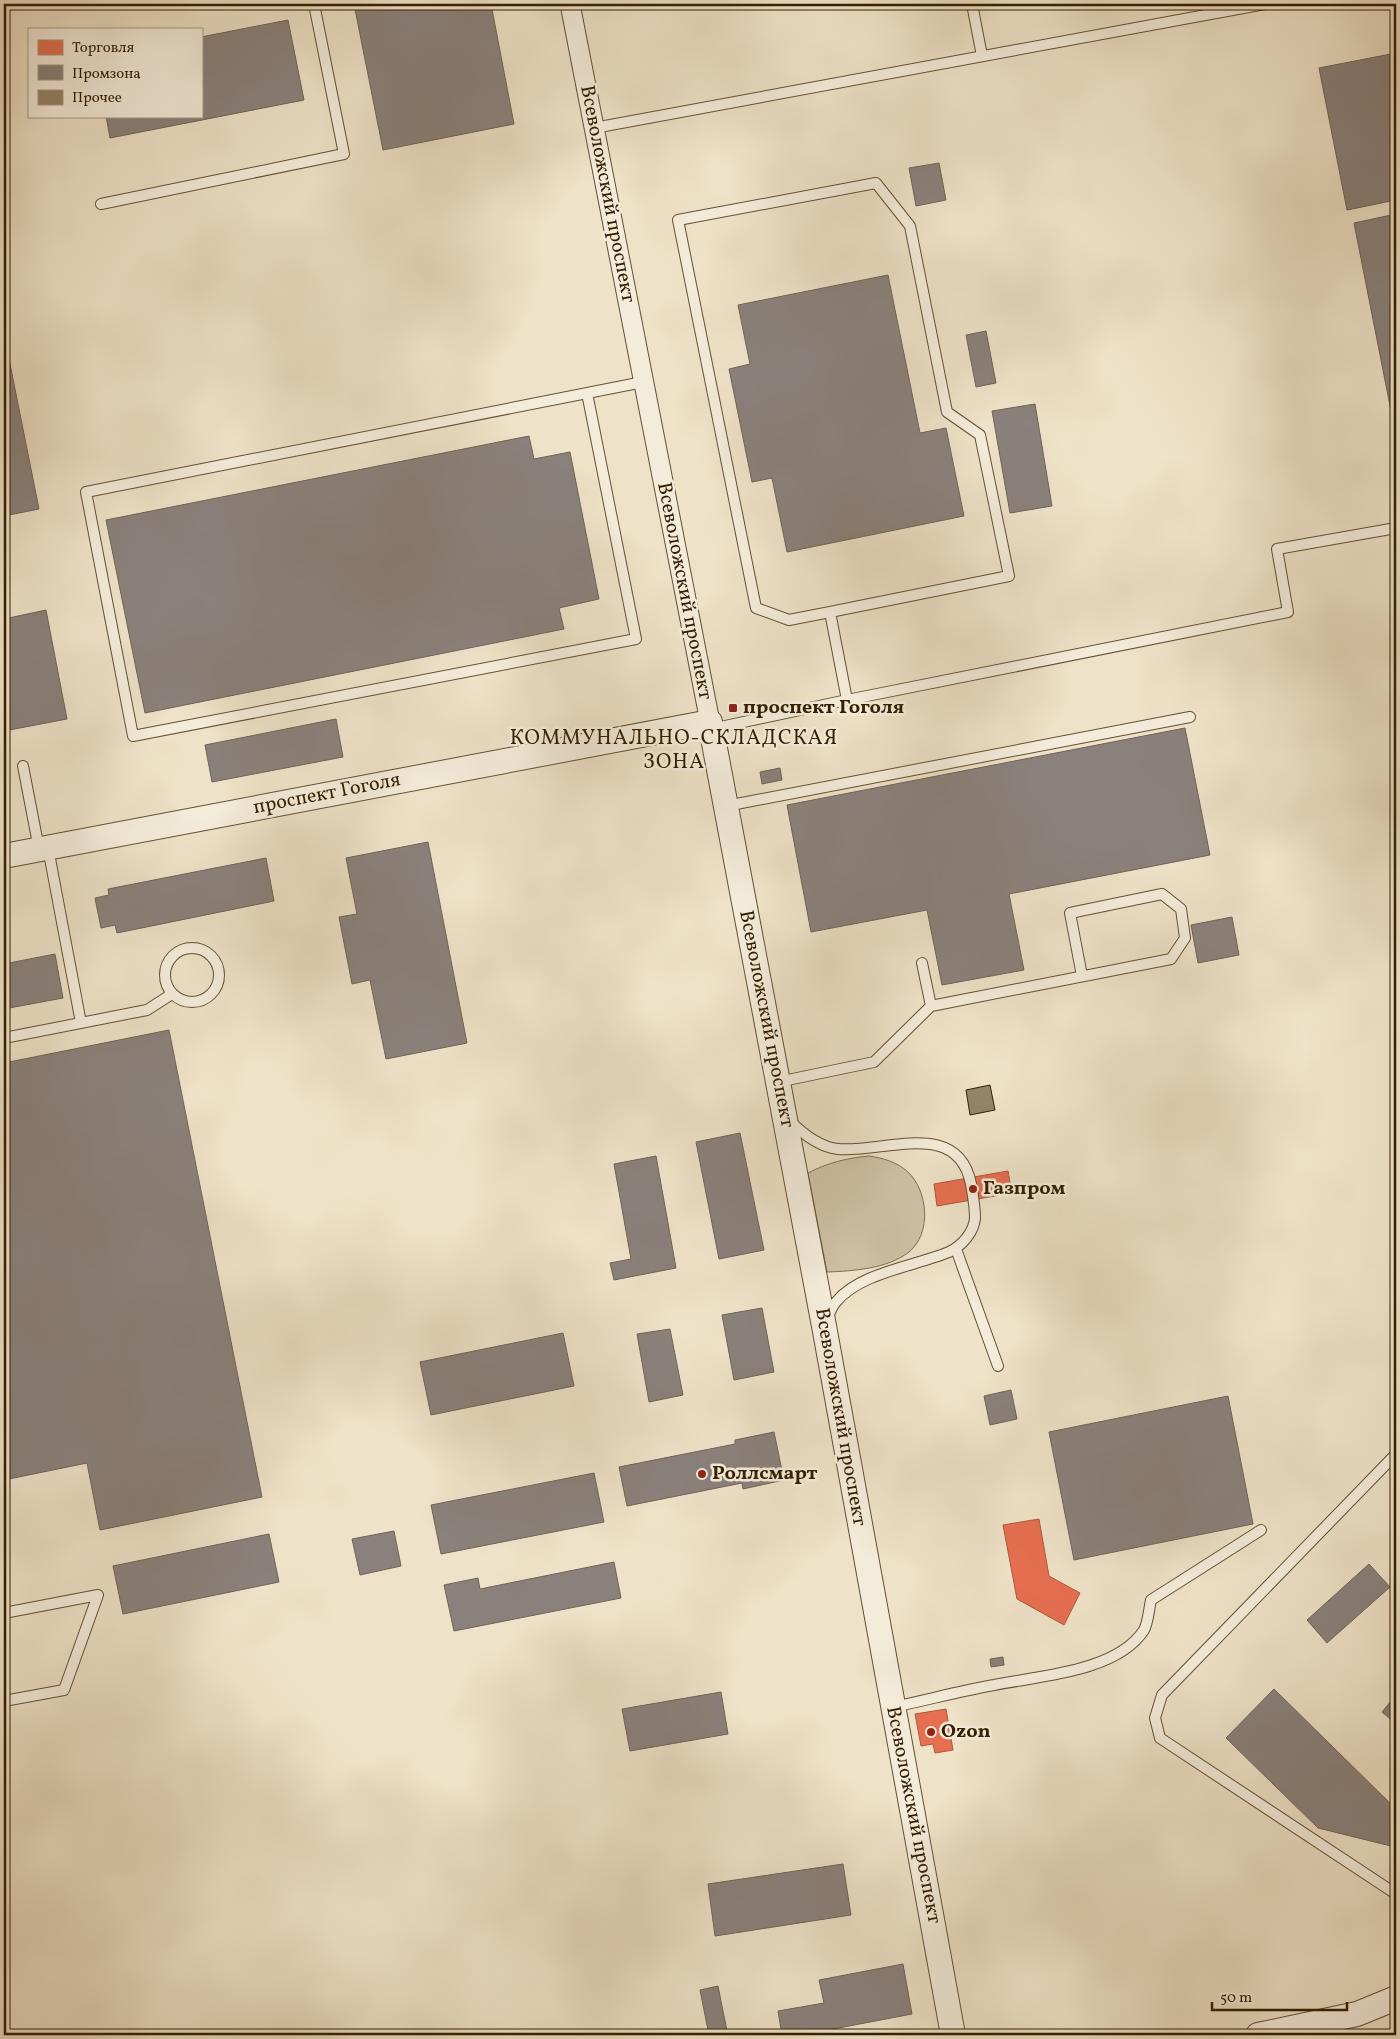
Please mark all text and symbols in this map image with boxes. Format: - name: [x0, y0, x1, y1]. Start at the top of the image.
- legend: [28, 28, 202, 118]
- text: Торговля: [72, 38, 134, 59]
- text: Промзона: [72, 64, 141, 85]
- street label: Всеволожский проспект: [572, 83, 642, 305]
- text: Прочее: [72, 88, 122, 109]
- street label: Всеволожский проспект: [649, 480, 719, 702]
- place label: проспект Гоголя: [743, 694, 904, 722]
- marker: проспект Гоголя: [727, 702, 739, 714]
- district label: КОММУНАЛЬНО-СКЛАДСКАЯ ЗОНА: [510, 724, 838, 777]
- street label: проспект Гоголя: [251, 766, 403, 822]
- street label: Всеволожский проспект: [731, 908, 801, 1130]
- place label: Газпром: [983, 1175, 1066, 1203]
- marker: Газпром: [967, 1183, 979, 1195]
- street label: Всеволожский проспект: [807, 1306, 873, 1528]
- place label: Роллсмарт: [712, 1460, 818, 1488]
- marker: Роллсмарт: [696, 1468, 708, 1480]
- street label: Всеволожский проспект: [878, 1704, 948, 1926]
- place label: Ozon: [941, 1718, 991, 1746]
- marker: Ozon: [925, 1726, 937, 1738]
- scale bar: [1212, 1979, 1348, 2011]
- text: 50 m: [1220, 1988, 1252, 2009]

